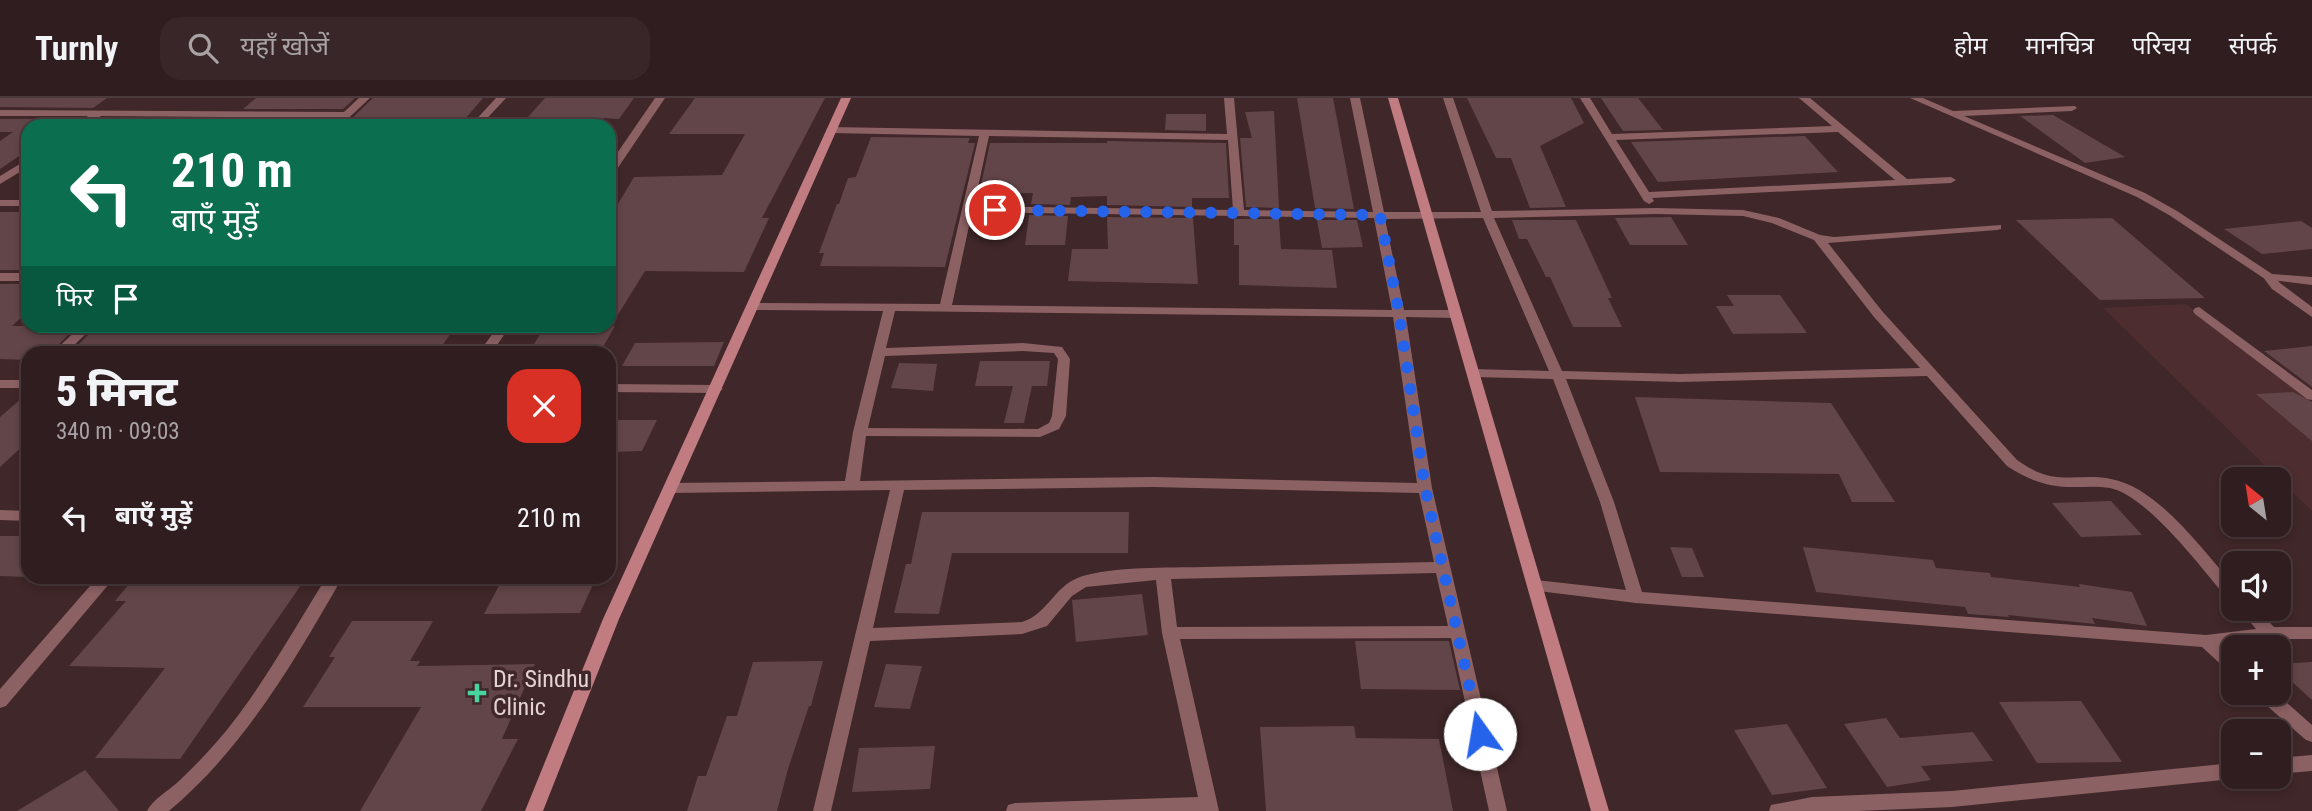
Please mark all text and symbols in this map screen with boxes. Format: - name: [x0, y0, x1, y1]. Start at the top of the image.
- search box: [160, 17, 650, 80]
- text: Turnly: [35, 29, 118, 68]
- icon: search: [184, 29, 222, 67]
- text: यहाँ खोजें: [240, 31, 329, 61]
- text: होम: [1954, 32, 1987, 60]
- text: मानचित्र: [2025, 32, 2094, 60]
- text: परिचय: [2132, 32, 2191, 60]
- text: संपर्क: [2229, 32, 2277, 60]
- text: 210 m: [171, 142, 293, 199]
- icon: left: [56, 147, 147, 238]
- pin: [965, 180, 1025, 240]
- icon: arrive: [976, 191, 1014, 229]
- text: बाएँ मुड़ें: [171, 201, 259, 239]
- icon: arrive: [107, 280, 145, 318]
- text: फिर: [56, 282, 93, 312]
- text: 5 मिनट: [56, 367, 177, 416]
- button: close: [507, 369, 581, 443]
- text: 340 m · 09:03: [56, 418, 180, 445]
- north arrow: [2221, 467, 2291, 537]
- map controls: [2221, 467, 2291, 789]
- icon: left: [56, 499, 94, 537]
- text: बाएँ मुड़ें: [115, 500, 192, 530]
- text: 210 m: [517, 503, 581, 533]
- button: sound: [2221, 551, 2291, 621]
- button: +: [2221, 635, 2291, 705]
- place label: Dr. Sindhu Clinic: [493, 665, 589, 721]
- marker: Dr. Sindhu Clinic: [467, 683, 487, 703]
- position arrow: [1443, 697, 1517, 771]
- button: −: [2221, 719, 2291, 789]

